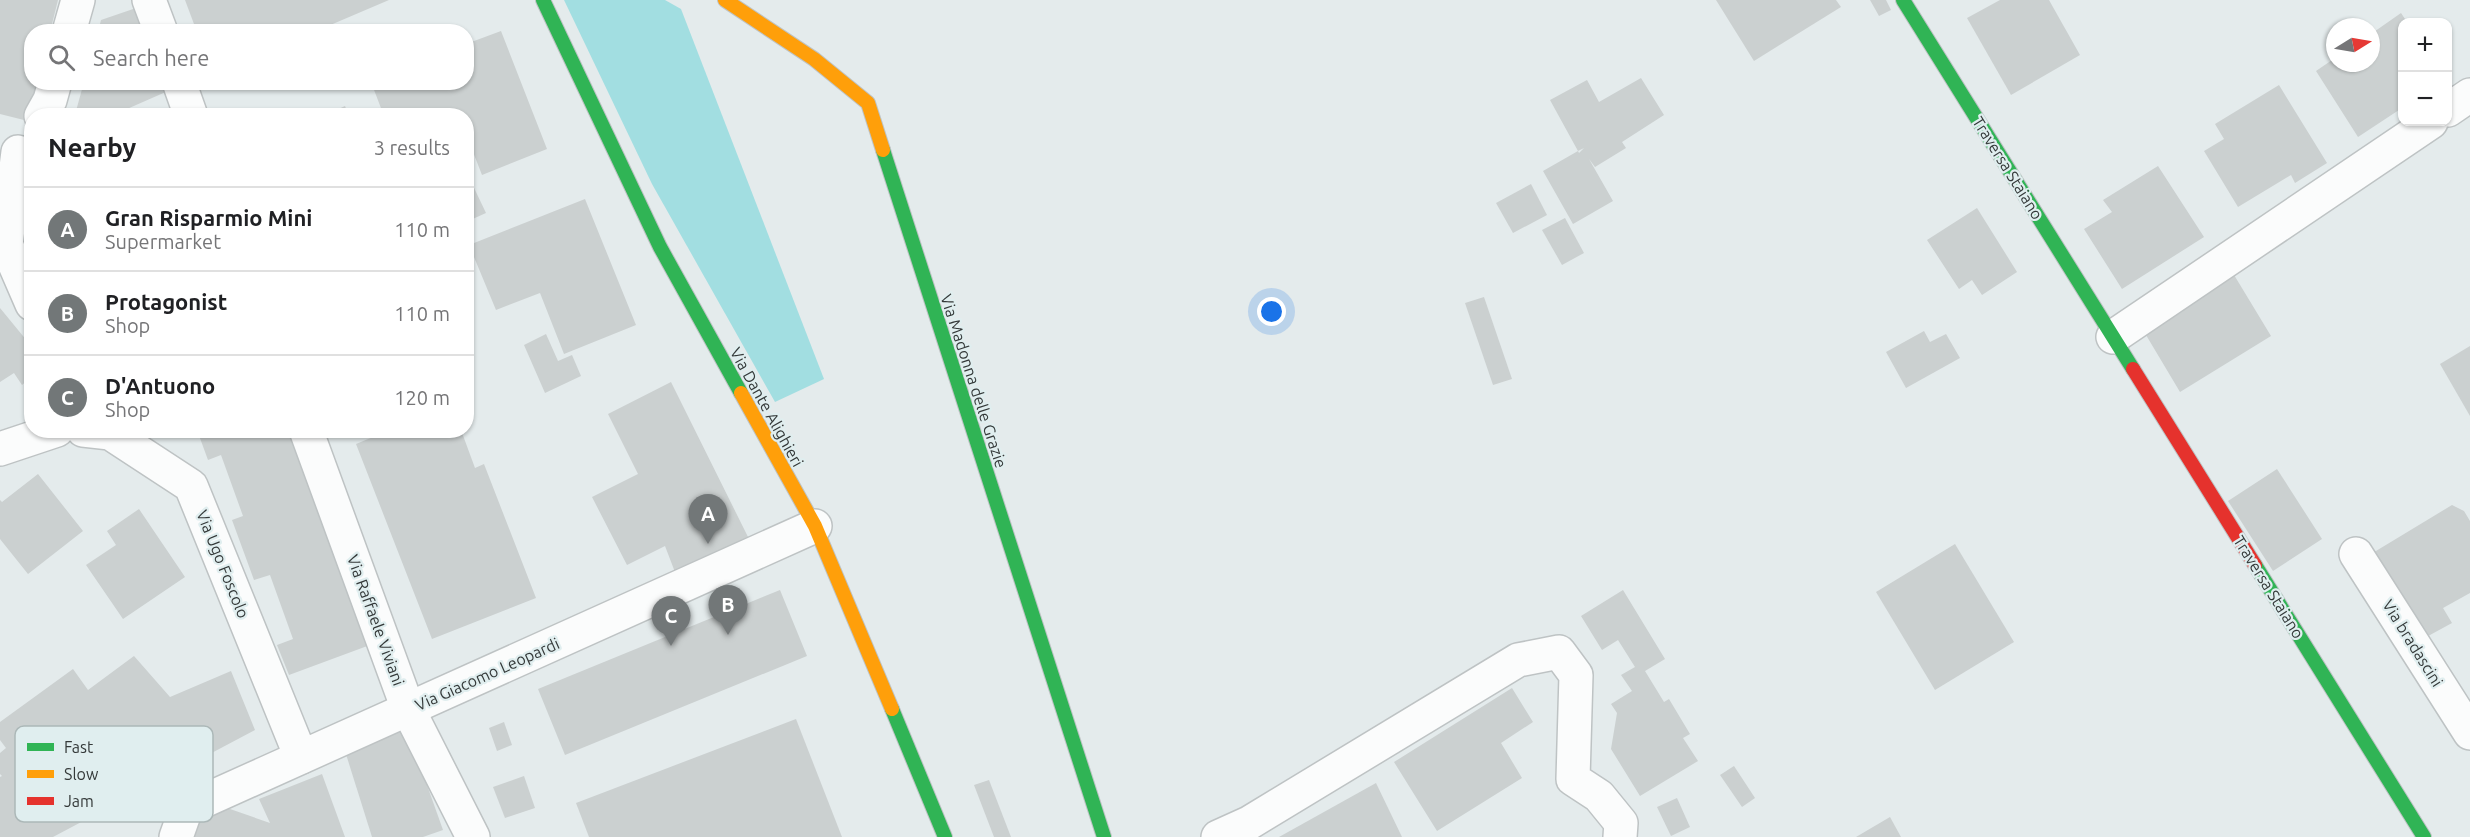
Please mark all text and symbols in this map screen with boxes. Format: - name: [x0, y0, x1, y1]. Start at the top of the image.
- north arrow: [2326, 18, 2380, 72]
- map controls: [2398, 18, 2452, 126]
- button: +: [2398, 18, 2452, 72]
- search box: [24, 24, 474, 90]
- icon: search: [45, 41, 78, 74]
- text: Search here: [93, 45, 209, 70]
- button: −: [2398, 72, 2452, 126]
- street label: Traversa Staiano: [1969, 113, 2047, 223]
- text: Nearby: [48, 133, 136, 162]
- text: 3 results: [374, 136, 450, 159]
- text: Gran Risparmio Mini: [105, 205, 312, 230]
- text: A: [60, 218, 75, 241]
- text: 110 m: [394, 218, 450, 241]
- text: Supermarket: [105, 230, 221, 253]
- text: Protagonist: [105, 289, 227, 314]
- street label: Via Madonna delle Grazie: [937, 292, 1011, 470]
- your location: [1257, 297, 1286, 326]
- text: B: [61, 302, 74, 325]
- text: 110 m: [394, 302, 450, 325]
- text: Shop: [105, 314, 150, 337]
- street label: Via Dante Alighieri: [727, 344, 807, 470]
- text: D'Antuono: [105, 373, 215, 398]
- text: C: [61, 386, 74, 409]
- text: 120 m: [394, 386, 450, 409]
- text: Shop: [105, 398, 150, 421]
- pin: A: [688, 494, 728, 544]
- street label: Via Ugo Foscolo: [193, 507, 253, 621]
- street label: Traversa Staiano: [2230, 532, 2308, 642]
- street label: Via Raffaele Viviani: [344, 552, 408, 688]
- pin: B: [708, 586, 748, 635]
- pin: C: [652, 596, 690, 646]
- street label: Via bradascini: [2379, 596, 2447, 690]
- street label: Via Giacomo Leopardi: [412, 634, 562, 714]
- legend: [15, 726, 213, 822]
- text: Fast: [64, 738, 94, 756]
- text: Slow: [64, 765, 99, 783]
- text: Jam: [64, 792, 94, 810]

